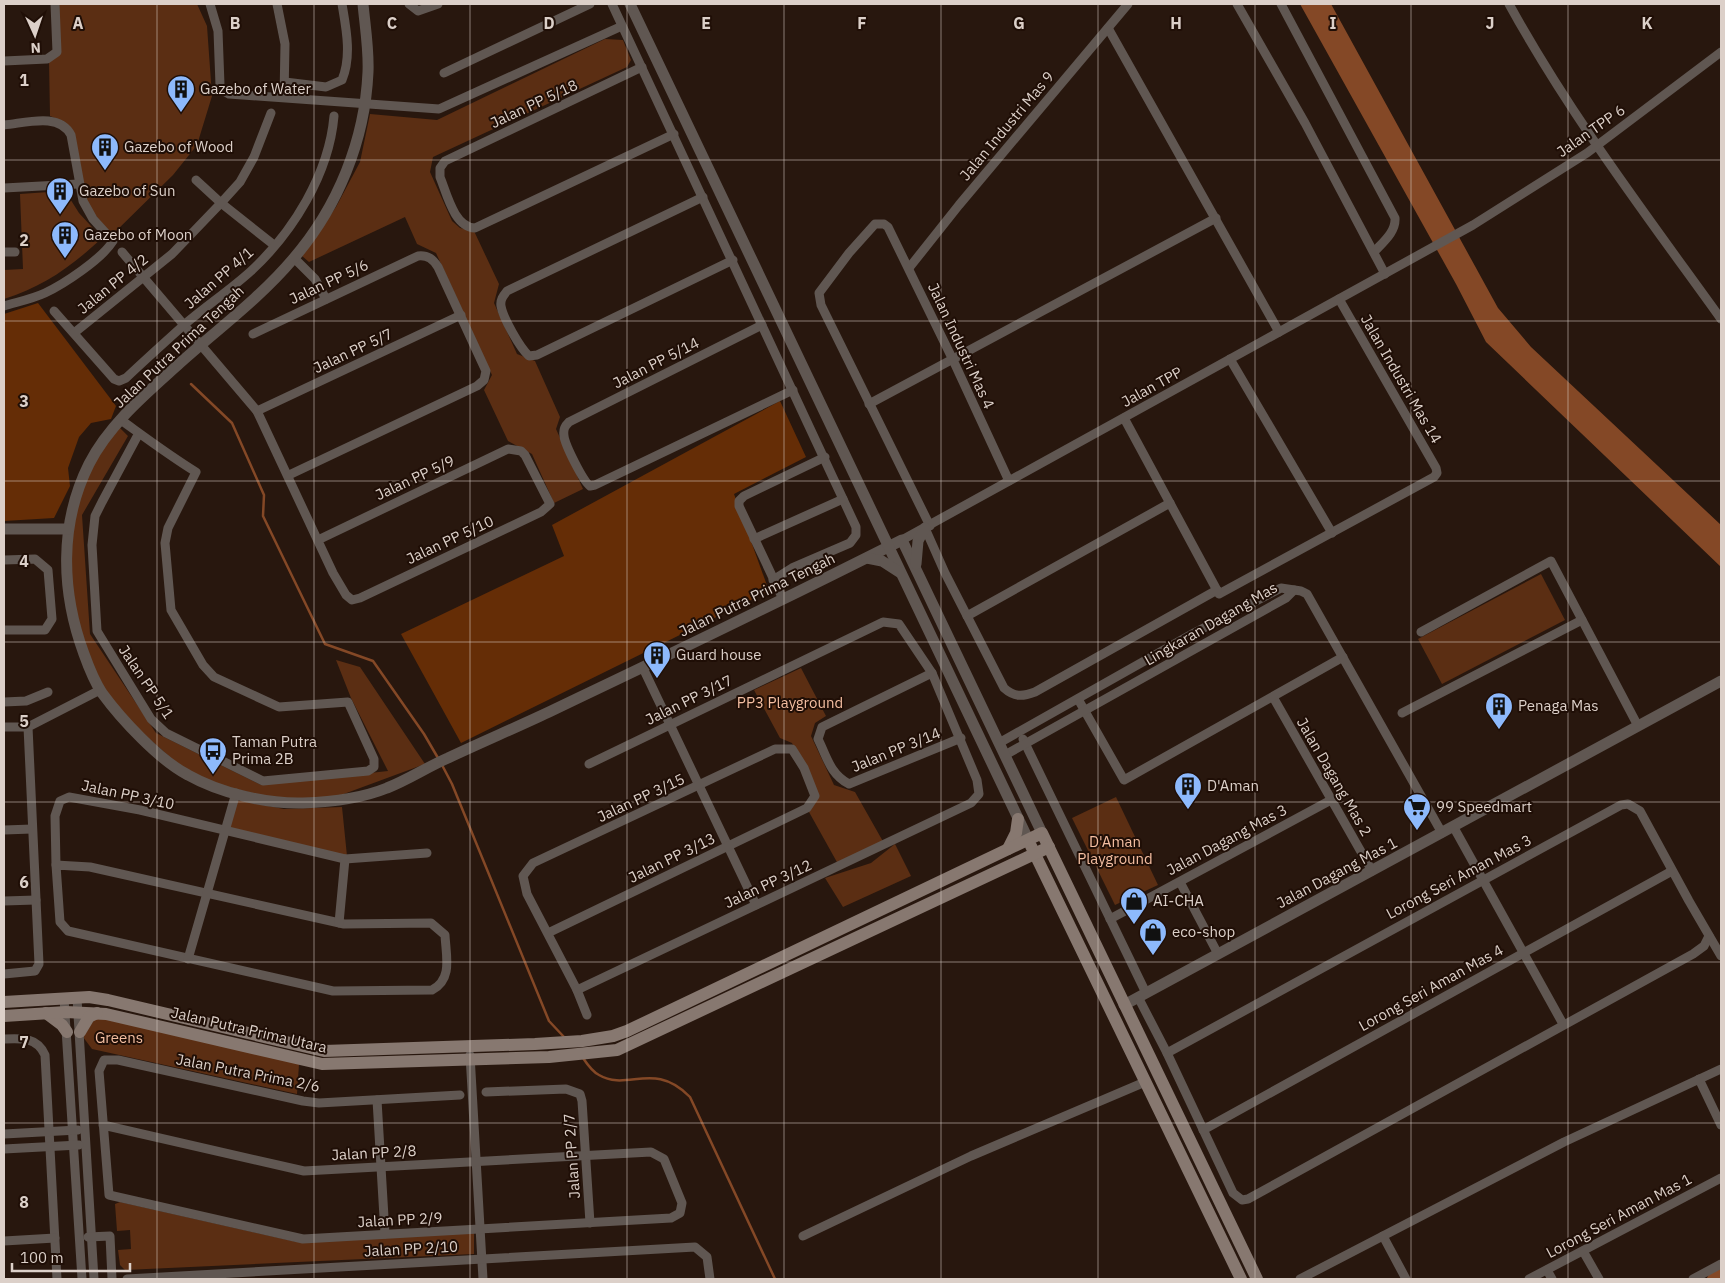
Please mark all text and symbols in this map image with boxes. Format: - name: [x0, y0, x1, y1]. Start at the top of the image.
- north arrow: [10, 10, 60, 60]
- text: A: [73, 13, 84, 33]
- text: B: [230, 13, 241, 33]
- text: C: [387, 13, 397, 33]
- text: D: [543, 13, 555, 33]
- text: E: [701, 13, 711, 33]
- text: F: [857, 13, 867, 33]
- text: G: [1013, 13, 1025, 33]
- text: H: [1170, 13, 1182, 33]
- text: I: [1330, 13, 1337, 33]
- text: J: [1486, 13, 1494, 33]
- text: K: [1641, 13, 1653, 33]
- text: N: [30, 39, 41, 57]
- street label: Jalan Industri Mas 9: [955, 67, 1058, 184]
- text: 1: [19, 70, 29, 90]
- building icon: Gazebo of Water: [166, 74, 196, 113]
- street label: Jalan PP 5/18: [487, 75, 581, 132]
- place label: Gazebo of Water: [200, 79, 311, 98]
- street label: Jalan TPP 6: [1553, 100, 1629, 161]
- building icon: Gazebo of Wood: [90, 132, 120, 171]
- place label: Gazebo of Wood: [124, 137, 233, 156]
- building icon: Gazebo of Sun: [45, 176, 75, 215]
- place label: Gazebo of Sun: [79, 181, 176, 200]
- building icon: Gazebo of Moon: [50, 220, 80, 259]
- place label: Gazebo of Moon: [84, 225, 192, 244]
- text: 2: [19, 230, 29, 250]
- street label: Jalan PP 4/1: [180, 242, 257, 313]
- street label: Jalan PP 4/2: [74, 249, 152, 318]
- street label: Jalan PP 5/6: [286, 255, 371, 308]
- street label: Jalan Industri Mas 4: [924, 280, 999, 412]
- street label: Jalan Putra Prima Tengah: [110, 281, 248, 412]
- street label: Jalan Industri Mas 14: [1357, 311, 1446, 447]
- street label: Jalan PP 5/7: [310, 324, 395, 377]
- street label: Jalan PP 5/14: [609, 333, 702, 392]
- street label: Jalan TPP: [1118, 362, 1185, 411]
- text: 3: [19, 391, 29, 411]
- street label: Jalan PP 5/9: [372, 451, 457, 504]
- street label: Jalan PP 5/10: [403, 511, 497, 568]
- street label: Jalan Putra Prima Tengah: [676, 548, 838, 641]
- text: 4: [19, 551, 29, 571]
- street label: Lingkaran Dagang Mas: [1141, 578, 1281, 669]
- building icon: Guard house: [642, 640, 672, 679]
- street label: Jalan PP 5/1: [115, 641, 178, 722]
- place label: Guard house: [676, 645, 762, 664]
- street label: Jalan PP 3/17: [642, 670, 735, 729]
- building icon: Penaga Mas: [1484, 691, 1514, 730]
- park label: PP3 Playground: [737, 693, 843, 712]
- place label: Penaga Mas: [1518, 696, 1598, 715]
- text: 5: [19, 711, 29, 731]
- street label: Jalan Dagang Mas 2: [1293, 714, 1376, 839]
- street label: Jalan PP 3/14: [849, 723, 943, 776]
- place label: Taman Putra Prima 2B: [232, 732, 317, 768]
- bus stop icon: Taman Putra Prima 2B: [198, 736, 228, 775]
- street label: Jalan PP 3/15: [594, 769, 688, 826]
- building icon: D'Aman: [1173, 771, 1203, 810]
- street label: Jalan PP 3/10: [80, 775, 176, 814]
- place label: D'Aman: [1207, 776, 1259, 795]
- supermarket icon: 99 Speedmart: [1402, 792, 1432, 831]
- place label: 99 Speedmart: [1436, 797, 1532, 816]
- street label: Jalan Dagang Mas 3: [1163, 800, 1290, 879]
- street label: Jalan PP 3/13: [625, 828, 718, 887]
- street label: Lorong Seri Aman Mas 3: [1383, 830, 1535, 923]
- park label: D'Aman Playground: [1077, 832, 1153, 868]
- street label: Jalan Dagang Mas 1: [1273, 833, 1400, 912]
- street label: Jalan PP 3/12: [721, 855, 815, 912]
- text: 6: [19, 872, 29, 892]
- shop icon: AI-CHA: [1119, 886, 1149, 925]
- place label: AI-CHA: [1153, 891, 1204, 910]
- shop icon: eco-shop: [1138, 917, 1168, 956]
- place label: eco-shop: [1172, 922, 1235, 941]
- street label: Lorong Seri Aman Mas 4: [1355, 940, 1506, 1035]
- street label: Jalan Putra Prima Utara: [169, 1002, 329, 1057]
- park label: Greens: [95, 1028, 143, 1047]
- text: 7: [19, 1032, 29, 1052]
- street label: Jalan Putra Prima 2/6: [174, 1049, 322, 1096]
- street label: Jalan PP 2/7: [559, 1113, 584, 1199]
- street label: Jalan PP 2/8: [331, 1141, 417, 1164]
- street label: Lorong Seri Aman Mas 1: [1543, 1169, 1695, 1262]
- text: 8: [19, 1192, 29, 1212]
- street label: Jalan PP 2/9: [357, 1208, 443, 1231]
- street label: Jalan PP 2/10: [363, 1237, 459, 1260]
- scale bar: [12, 1240, 130, 1272]
- text: 100 m: [20, 1248, 64, 1267]

